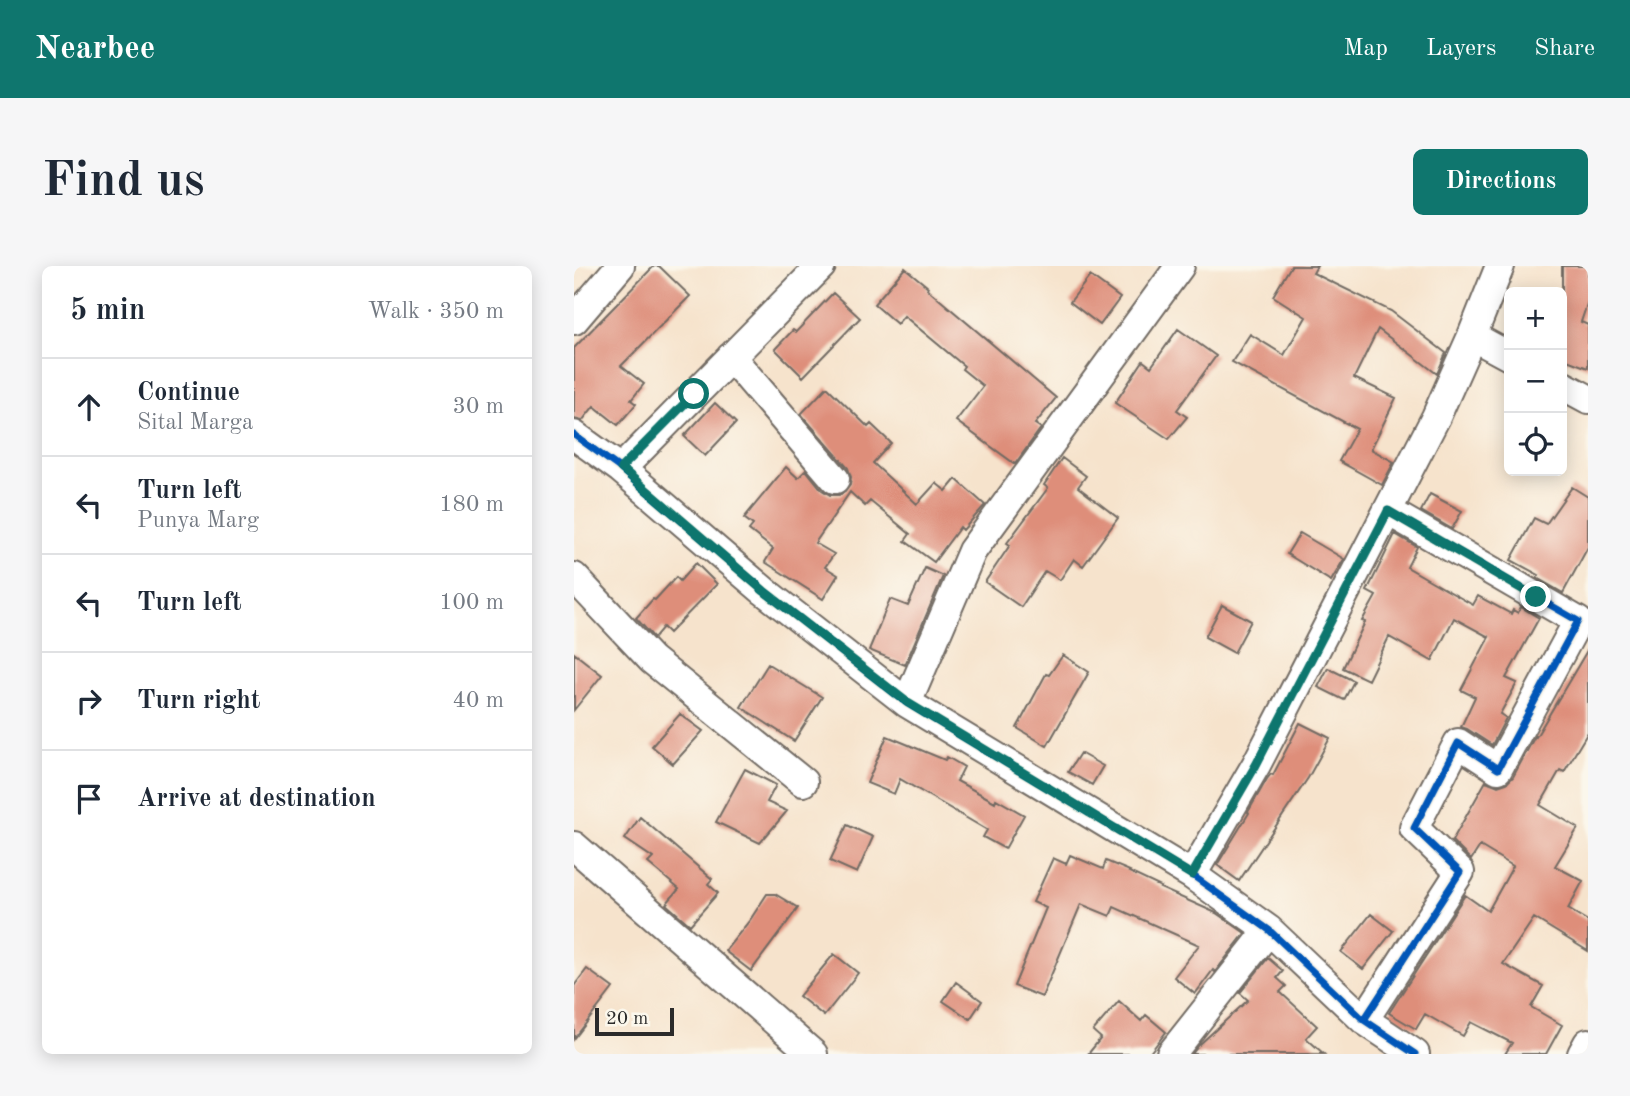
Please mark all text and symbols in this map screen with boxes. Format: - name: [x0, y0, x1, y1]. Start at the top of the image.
- text: Nearbee: [35, 33, 155, 66]
- text: Map: [1344, 37, 1388, 61]
- text: Layers: [1426, 37, 1496, 61]
- text: Share: [1534, 37, 1595, 61]
- button: Directions: [1413, 149, 1588, 215]
- text: Find us: [42, 158, 205, 207]
- map controls: [1504, 287, 1567, 476]
- button: +: [1504, 287, 1567, 350]
- text: 5 min: [70, 296, 145, 326]
- text: Walk · 350 m: [368, 300, 504, 323]
- button: −: [1504, 350, 1567, 413]
- route start: [678, 378, 709, 409]
- text: Continue: [137, 380, 240, 406]
- icon: ahead: [70, 388, 108, 426]
- text: 30 m: [453, 395, 504, 418]
- text: Sital Marga: [137, 411, 253, 434]
- button: locate: [1504, 413, 1567, 476]
- text: Turn left: [137, 478, 242, 504]
- icon: left: [70, 486, 108, 524]
- text: 180 m: [439, 493, 504, 516]
- text: Punya Marg: [137, 509, 259, 532]
- route end: [1520, 581, 1551, 612]
- icon: left: [70, 584, 108, 622]
- text: Turn left: [137, 590, 242, 616]
- text: 100 m: [439, 591, 504, 614]
- icon: right: [70, 682, 108, 720]
- text: Turn right: [137, 688, 260, 714]
- text: 40 m: [453, 689, 504, 712]
- icon: arrive: [70, 780, 108, 818]
- text: Arrive at destination: [137, 786, 376, 812]
- scale bar: [595, 1005, 674, 1037]
- text: 20 m: [606, 1010, 648, 1029]

